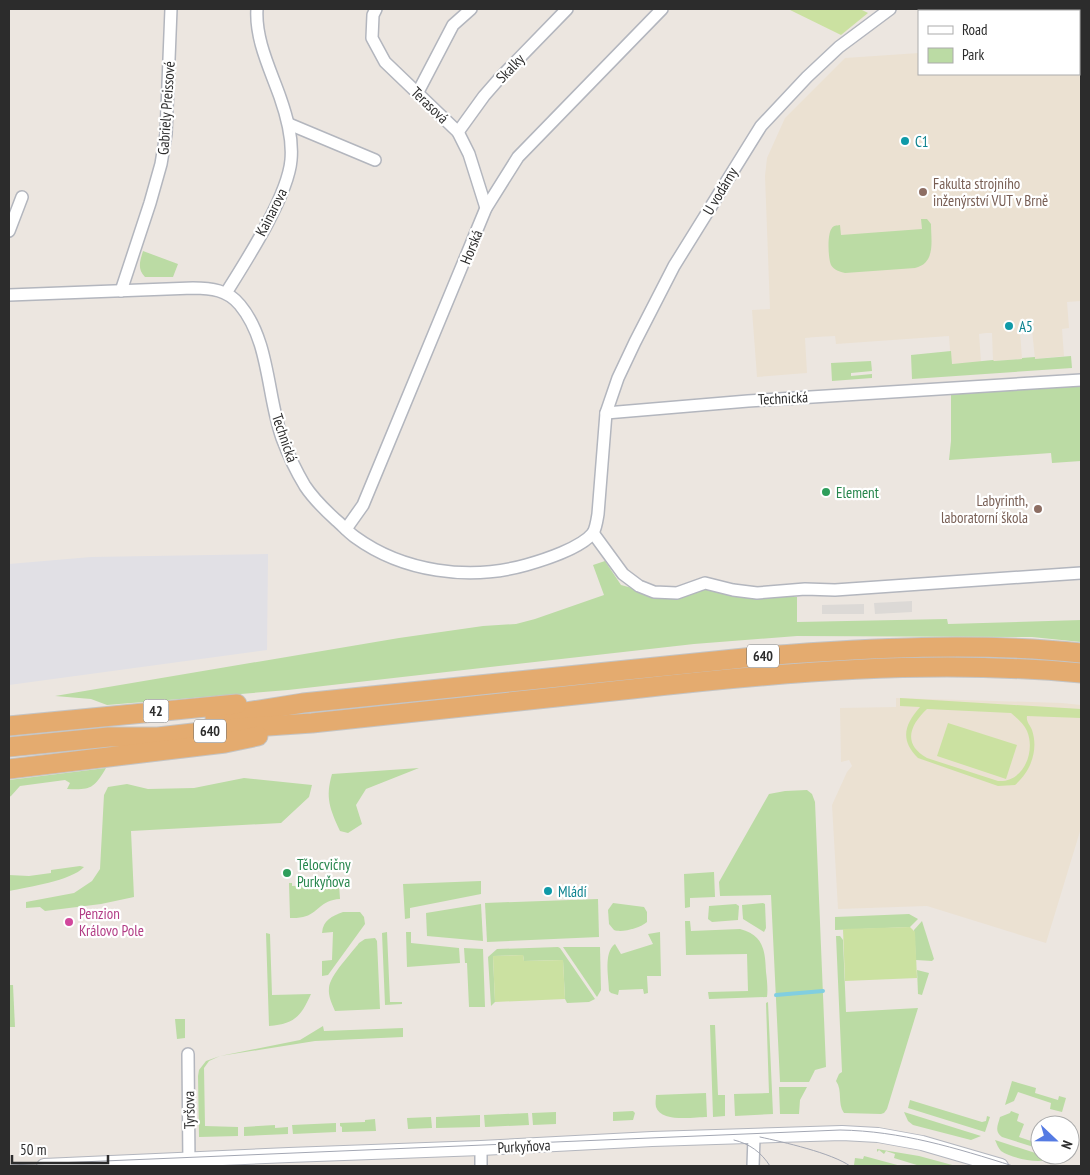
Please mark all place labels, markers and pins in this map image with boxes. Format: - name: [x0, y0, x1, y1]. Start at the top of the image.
- place label: C1: [915, 132, 929, 151]
- marker: C1: [899, 135, 911, 147]
- place label: Fakulta strojního inženýrství VUT v Brně: [933, 174, 1048, 210]
- marker: Fakulta strojního inženýrství VUT v Brně: [917, 186, 929, 198]
- place label: A5: [1019, 317, 1033, 336]
- marker: A5: [1003, 320, 1015, 332]
- place label: Element: [836, 483, 879, 502]
- marker: Element: [820, 486, 832, 498]
- place label: Labyrinth, laboratorní škola: [941, 491, 1028, 527]
- marker: Labyrinth, laboratorní škola: [1032, 503, 1044, 515]
- place label: Tělocvičny Purkyňova: [297, 855, 351, 891]
- marker: Tělocvičny Purkyňova: [281, 867, 293, 879]
- place label: Mládí: [558, 882, 588, 901]
- marker: Mládí: [542, 885, 554, 897]
- place label: Penzion Královo Pole: [79, 904, 144, 940]
- marker: Penzion Královo Pole: [63, 916, 75, 928]

